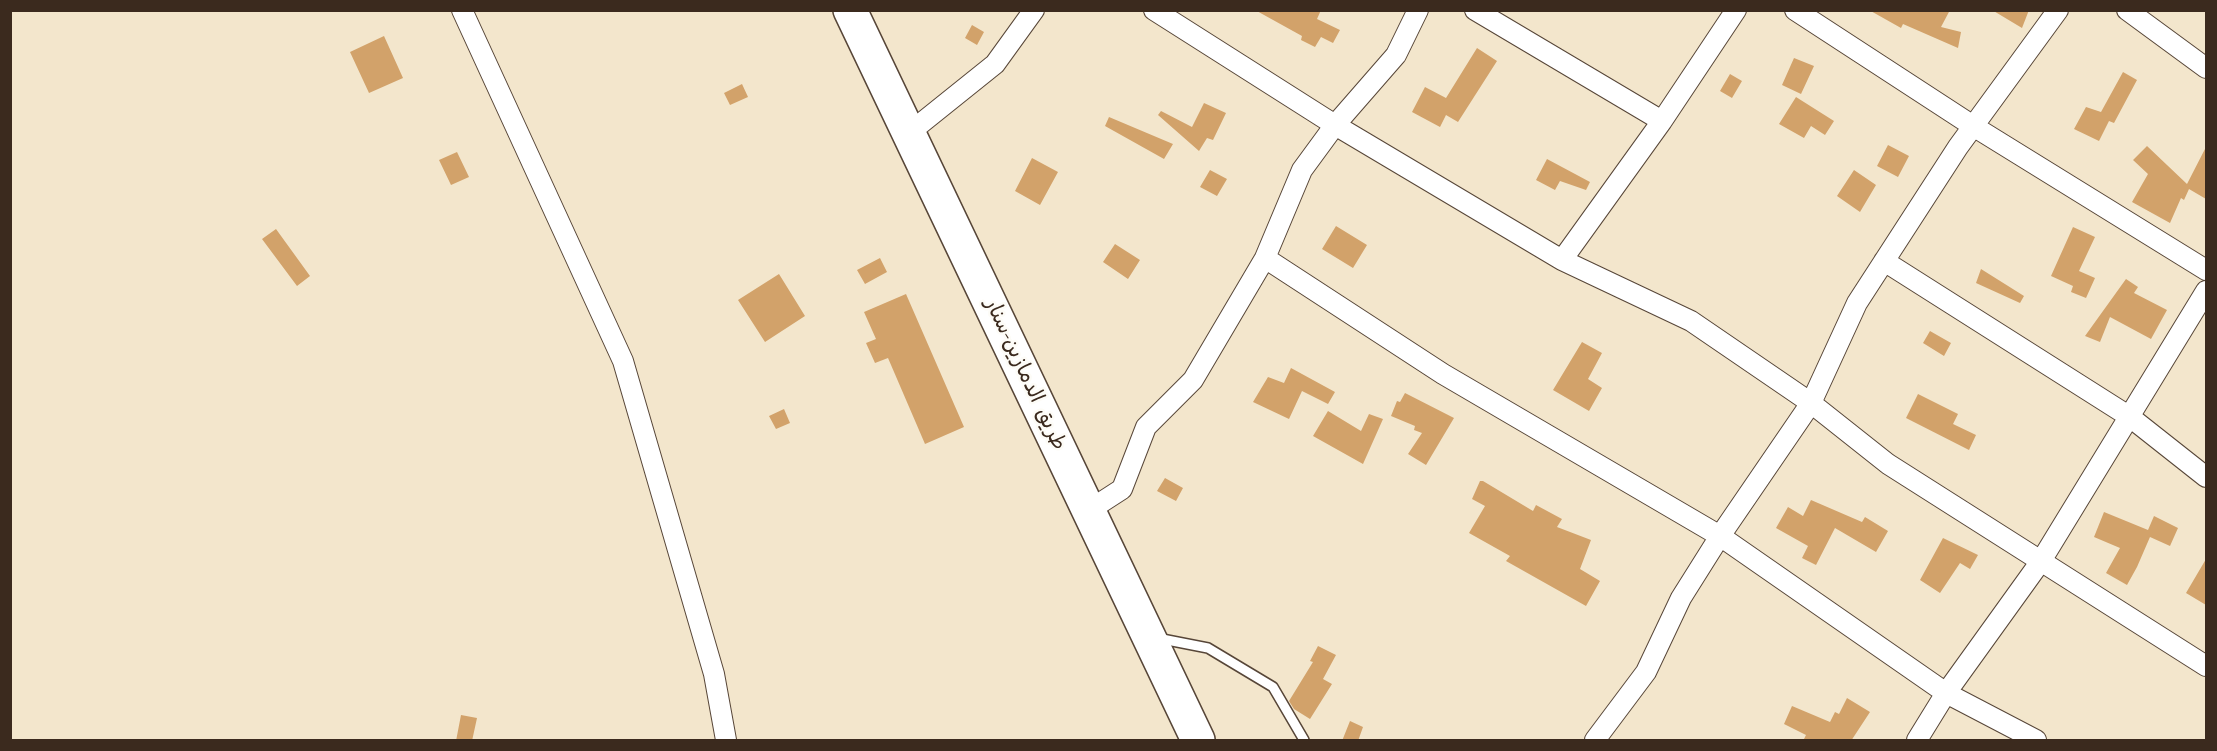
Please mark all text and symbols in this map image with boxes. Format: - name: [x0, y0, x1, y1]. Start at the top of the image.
- street label: طريق الدمازين-سنار: [978, 295, 1070, 455]

